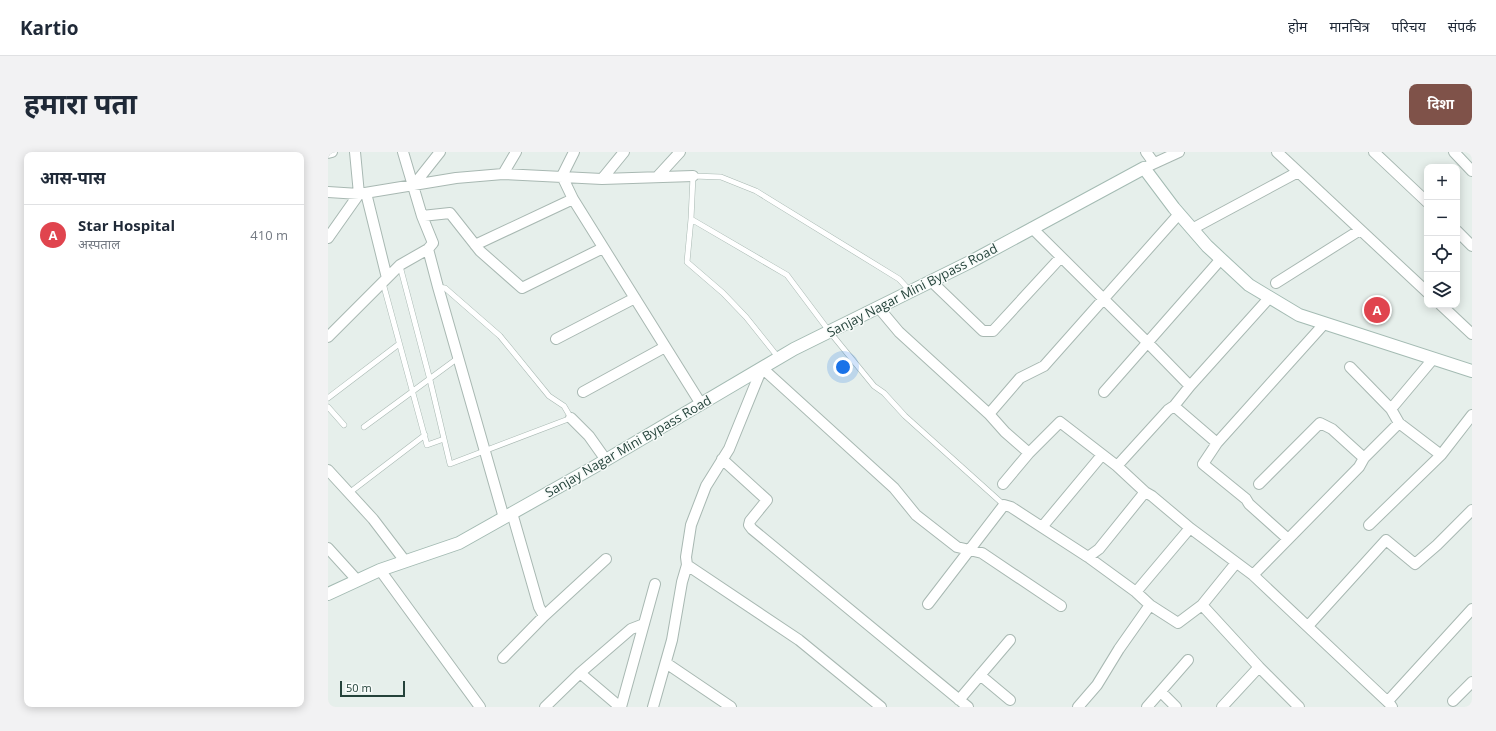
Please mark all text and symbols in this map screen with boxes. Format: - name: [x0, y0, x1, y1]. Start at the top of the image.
- text: Kartio: [20, 15, 79, 41]
- text: होम: [1288, 17, 1307, 36]
- text: मानचित्र: [1329, 17, 1370, 36]
- text: परिचय: [1392, 17, 1426, 36]
- text: संपर्क: [1448, 17, 1476, 36]
- text: हमारा पता: [24, 84, 137, 122]
- button: दिशा: [1409, 84, 1472, 125]
- map controls: [1424, 164, 1460, 308]
- button: +: [1424, 164, 1460, 200]
- text: आस-पास: [40, 166, 106, 189]
- button: −: [1424, 200, 1460, 236]
- text: Star Hospital: [78, 215, 175, 235]
- text: A: [49, 226, 57, 244]
- text: 410 m: [250, 226, 288, 244]
- text: अस्पताल: [78, 235, 120, 253]
- button: locate: [1424, 236, 1460, 272]
- street label: Sanjay Nagar Mini Bypass Road: [824, 239, 1000, 341]
- button: layers: [1424, 272, 1460, 308]
- pin: A: [1364, 295, 1390, 325]
- your location: [833, 357, 853, 377]
- street label: Sanjay Nagar Mini Bypass Road: [542, 391, 714, 501]
- scale bar: [340, 679, 405, 698]
- text: 50 m: [346, 680, 372, 695]

